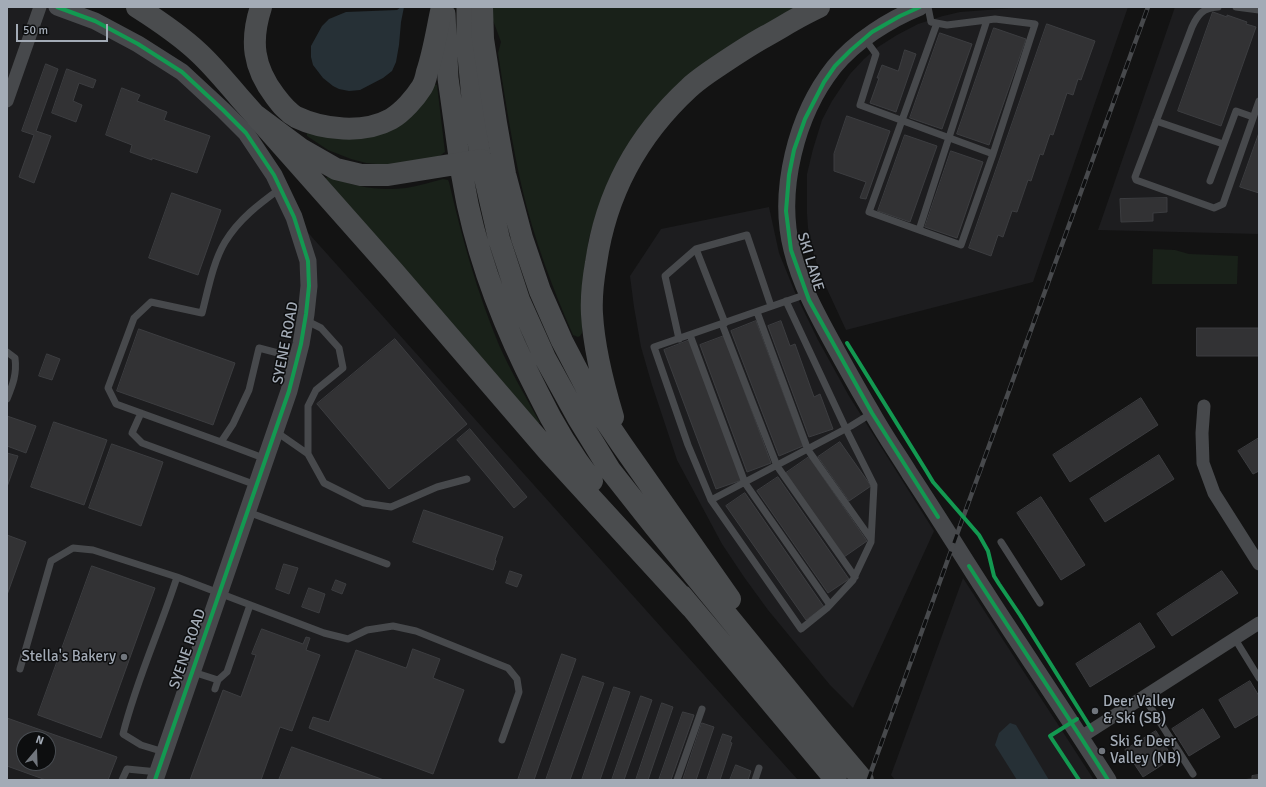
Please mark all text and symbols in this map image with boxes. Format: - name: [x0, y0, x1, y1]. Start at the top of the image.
- scale bar: [18, 16, 110, 42]
- text: 50 m: [23, 23, 48, 38]
- street label: SKI LANE: [793, 230, 827, 294]
- street label: SYENE ROAD: [269, 300, 303, 386]
- street label: SYENE ROAD: [166, 607, 210, 691]
- place label: Stella's Bakery: [21, 648, 116, 666]
- marker: Stella's Bakery: [119, 652, 129, 662]
- place label: Deer Valley & Ski (SB): [1103, 693, 1175, 728]
- marker: Deer Valley & Ski (SB): [1090, 706, 1100, 716]
- north arrow: [16, 731, 56, 771]
- text: N: [34, 733, 45, 748]
- place label: Ski & Deer Valley (NB): [1110, 733, 1181, 768]
- marker: Ski & Deer Valley (NB): [1097, 746, 1107, 756]

